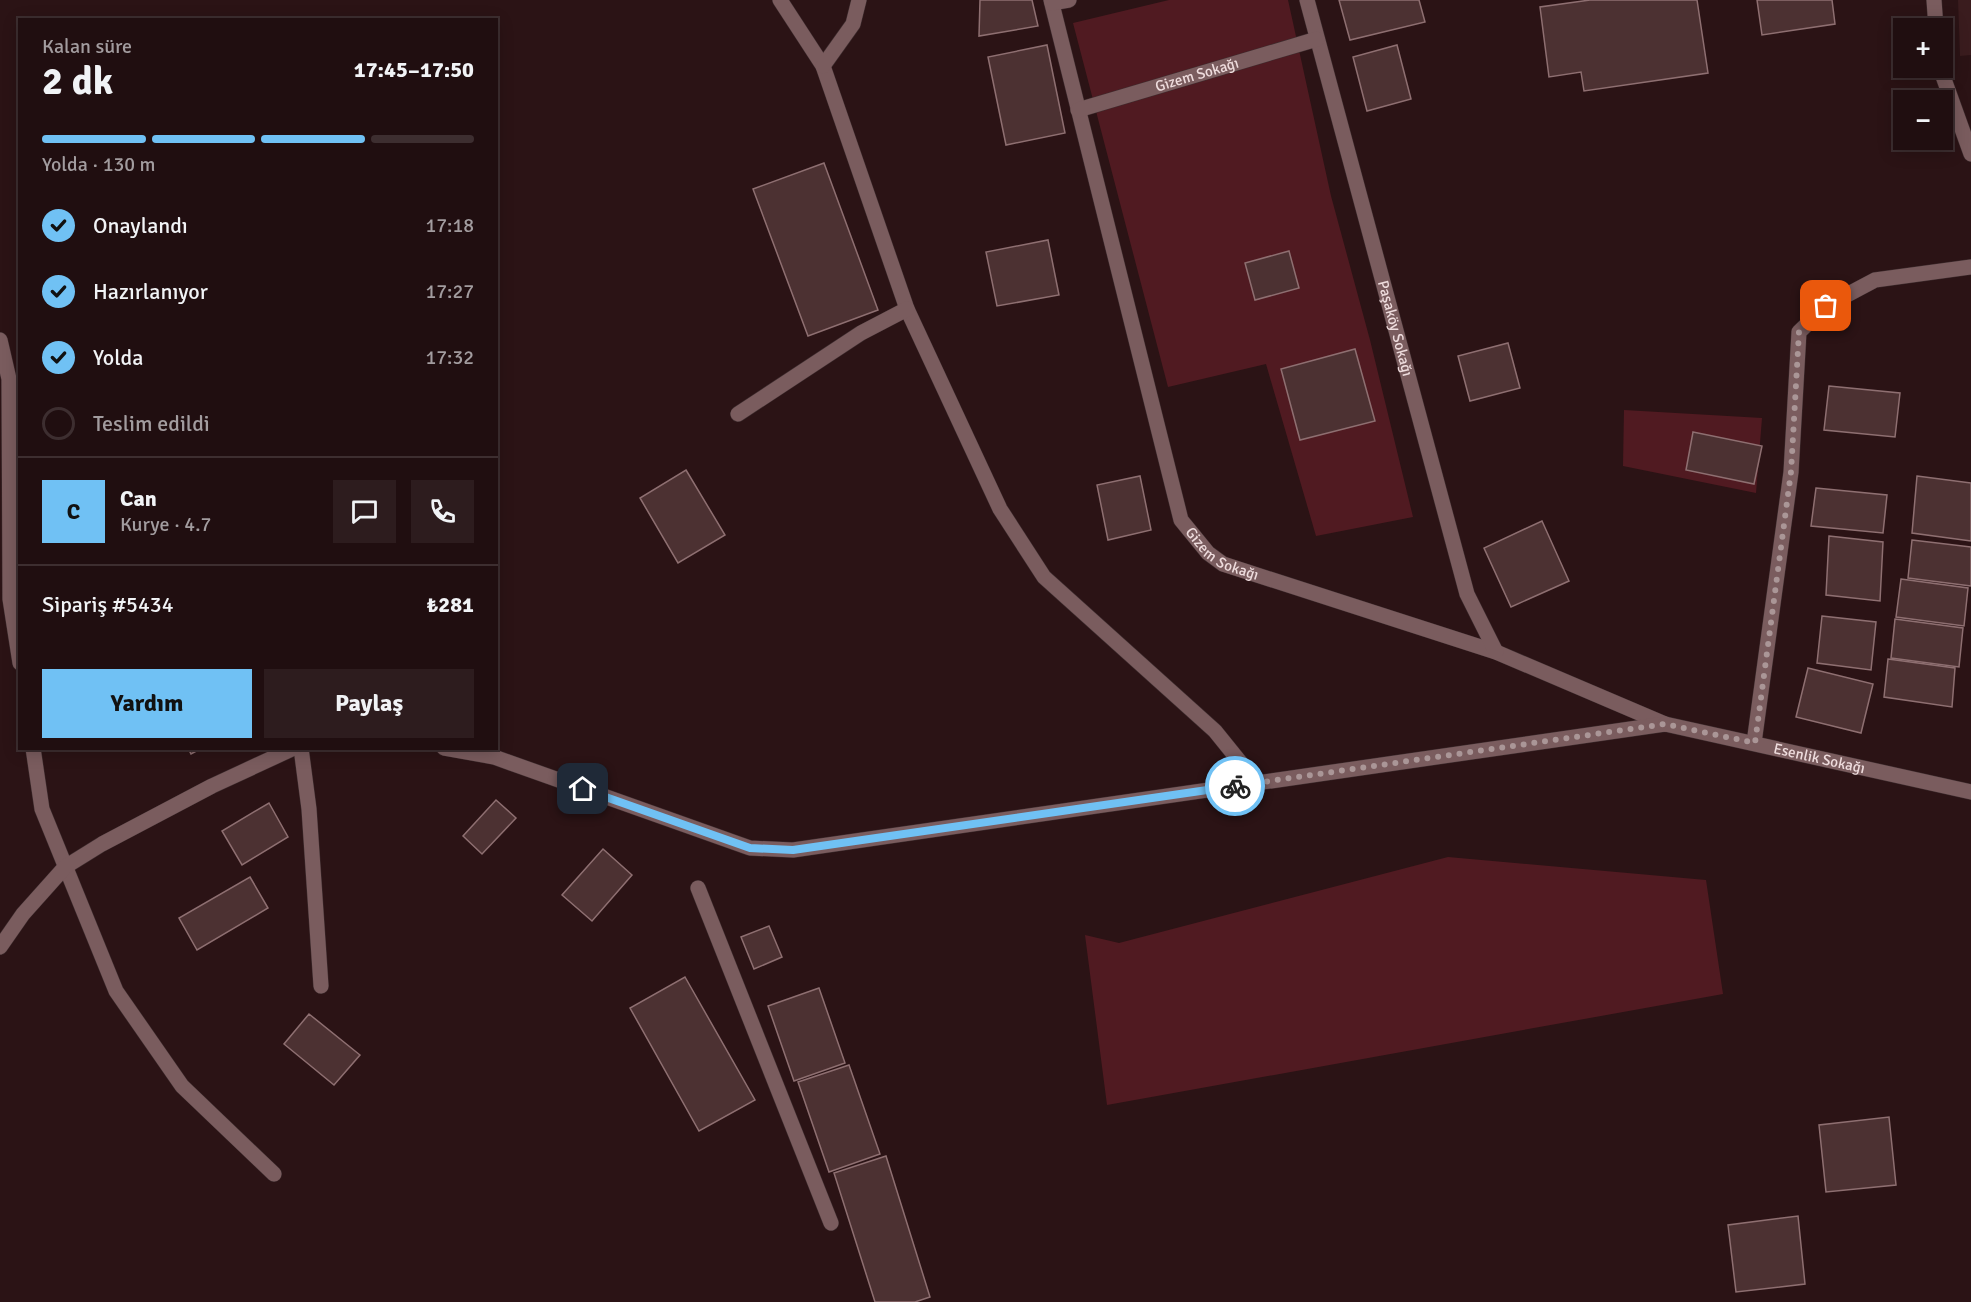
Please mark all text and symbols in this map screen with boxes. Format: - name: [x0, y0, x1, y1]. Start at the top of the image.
- map controls: [1893, 18, 1953, 150]
- button: +: [1893, 18, 1953, 78]
- text: Kalan süre: [42, 34, 132, 59]
- street label: Gizem Sokağı: [1153, 54, 1241, 96]
- text: 17:45–17:50: [354, 56, 474, 83]
- text: 2 dk: [42, 57, 113, 105]
- button: −: [1893, 90, 1953, 150]
- text: Yolda · 130 m: [42, 152, 155, 177]
- icon: check: [42, 209, 75, 242]
- text: Onaylandı: [93, 212, 188, 239]
- text: 17:18: [425, 213, 474, 238]
- icon: check: [42, 275, 75, 308]
- text: Hazırlanıyor: [93, 278, 208, 305]
- street label: Paşaköy Sokağı: [1374, 278, 1417, 378]
- text: 17:27: [425, 279, 474, 304]
- pin: [1800, 280, 1851, 331]
- icon: bag: [1809, 289, 1842, 322]
- icon: check: [42, 341, 75, 374]
- text: Yolda: [93, 344, 143, 371]
- text: 17:32: [425, 345, 474, 370]
- text: Teslim edildi: [93, 410, 210, 437]
- button: chat: [333, 480, 396, 543]
- button: phone: [411, 480, 474, 543]
- text: Can: [120, 485, 157, 512]
- text: C: [67, 498, 80, 525]
- text: Kurye · 4.7: [120, 512, 211, 537]
- street label: Gizem Sokağı: [1182, 523, 1261, 584]
- text: Sipariş #5434: [42, 591, 174, 618]
- text: ₺281: [426, 591, 474, 618]
- button: Yardım: [42, 669, 252, 738]
- button: Paylaş: [264, 669, 474, 738]
- street label: Esenlik Sokağı: [1772, 739, 1867, 777]
- courier: [1205, 756, 1265, 816]
- pin: [557, 763, 608, 814]
- icon: bike: [1219, 770, 1252, 803]
- icon: home: [566, 772, 599, 805]

